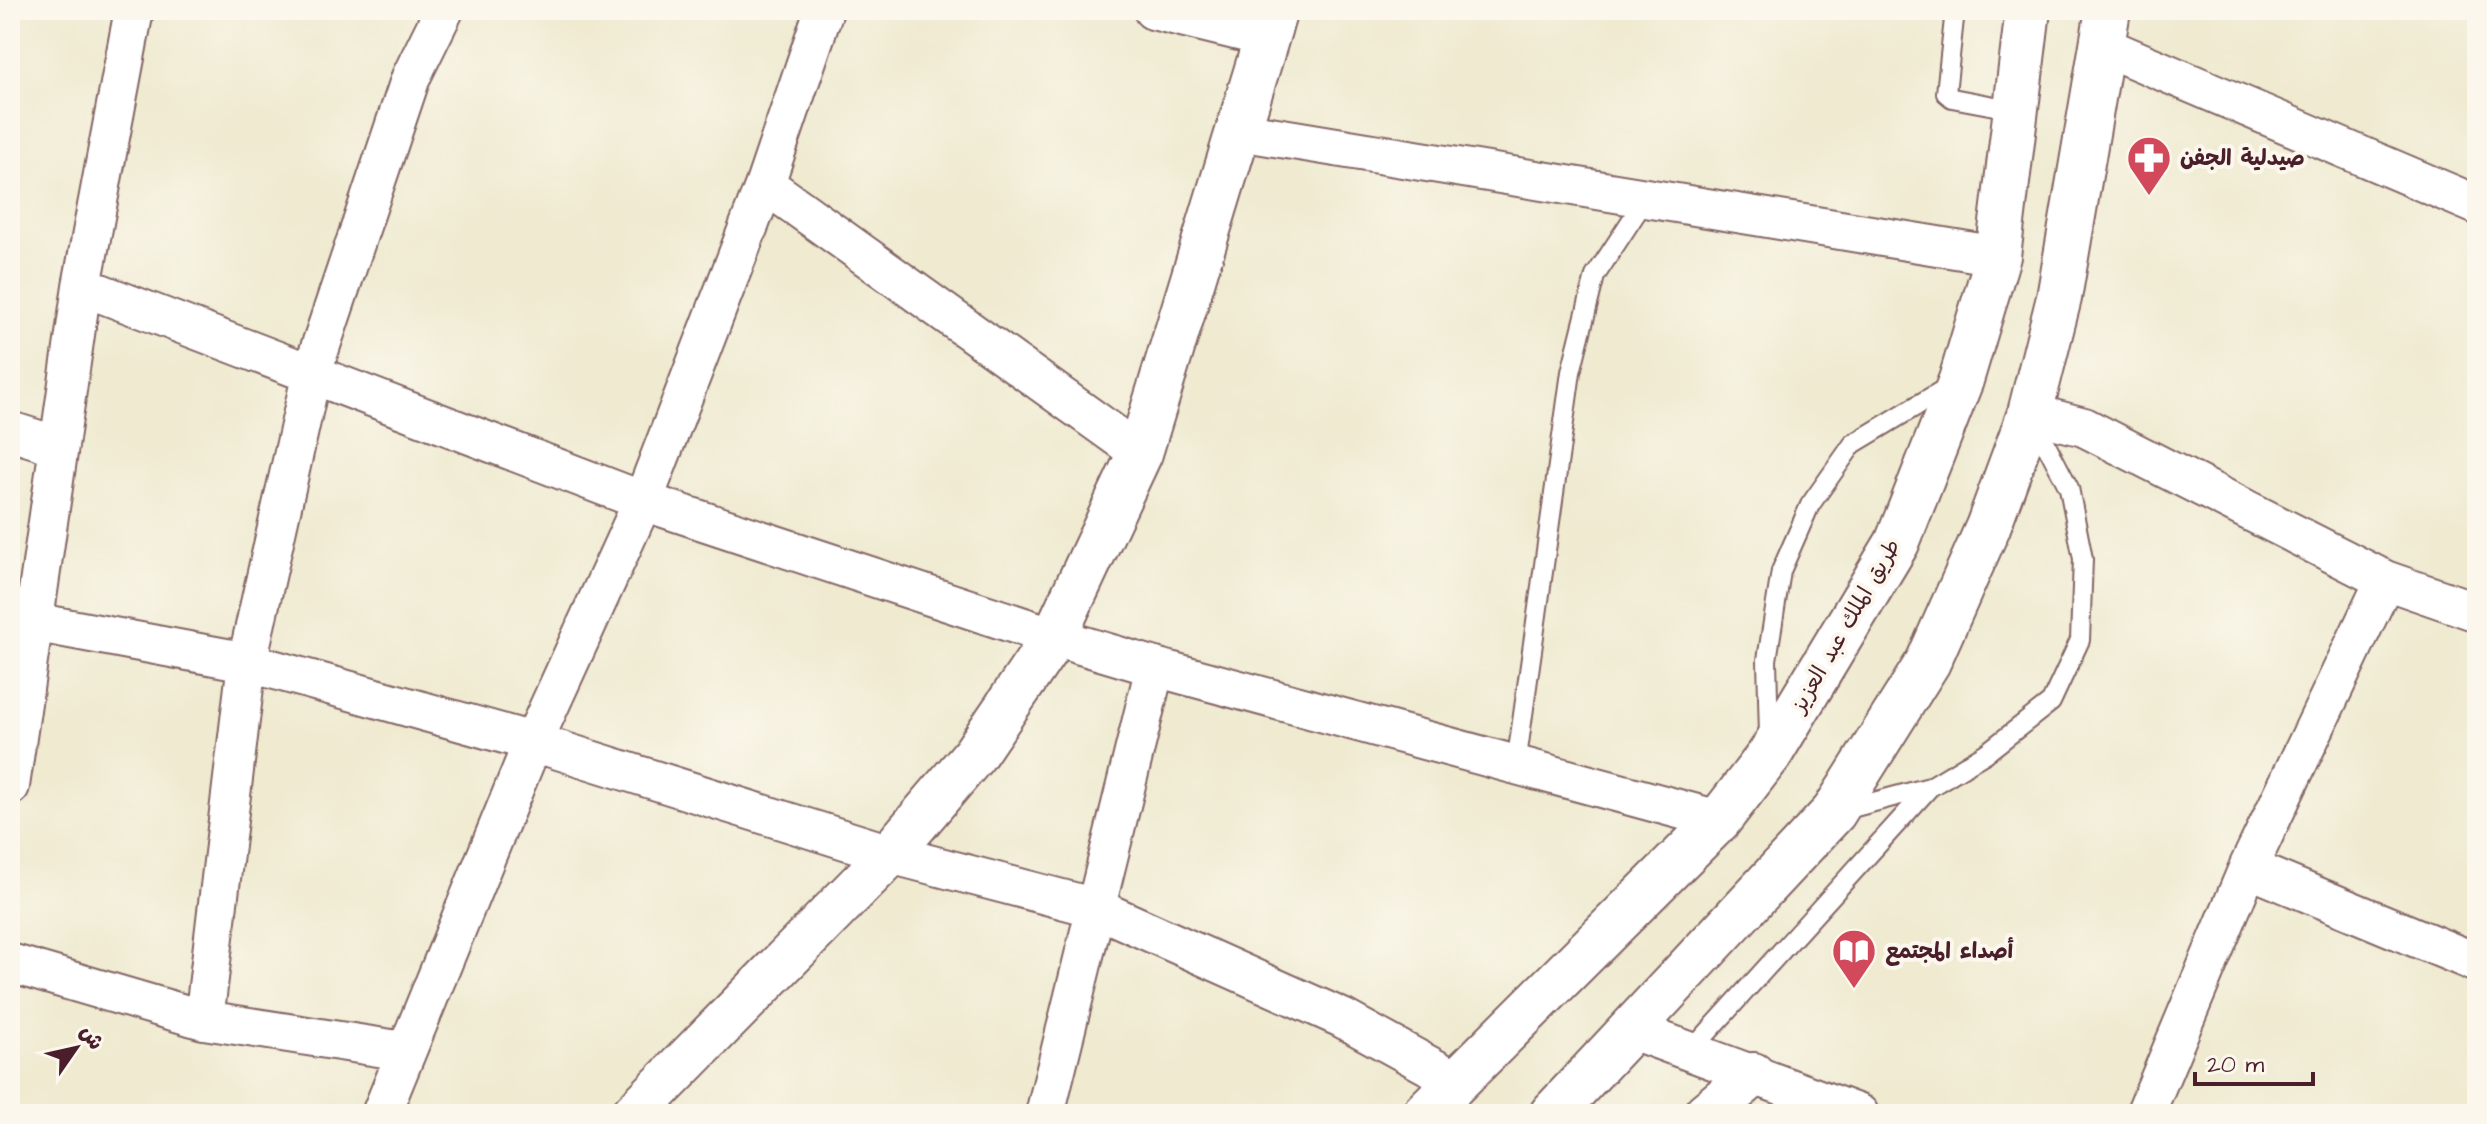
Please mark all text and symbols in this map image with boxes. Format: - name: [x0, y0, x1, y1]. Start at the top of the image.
- pharmacy icon: صيدلية الجفن: [2125, 134, 2173, 197]
- place label: صيدلية الجفن: [2180, 143, 2305, 174]
- street label: طريق الملك عبد العزيز: [1783, 533, 1908, 720]
- library icon: أصداء المجتمع: [1830, 927, 1878, 990]
- place label: أصداء المجتمع: [1885, 936, 2014, 967]
- north arrow: [36, 1008, 116, 1088]
- text: ش: [72, 1019, 111, 1056]
- scale bar: [2195, 1036, 2313, 1086]
- text: 20 m: [2207, 1048, 2264, 1082]

